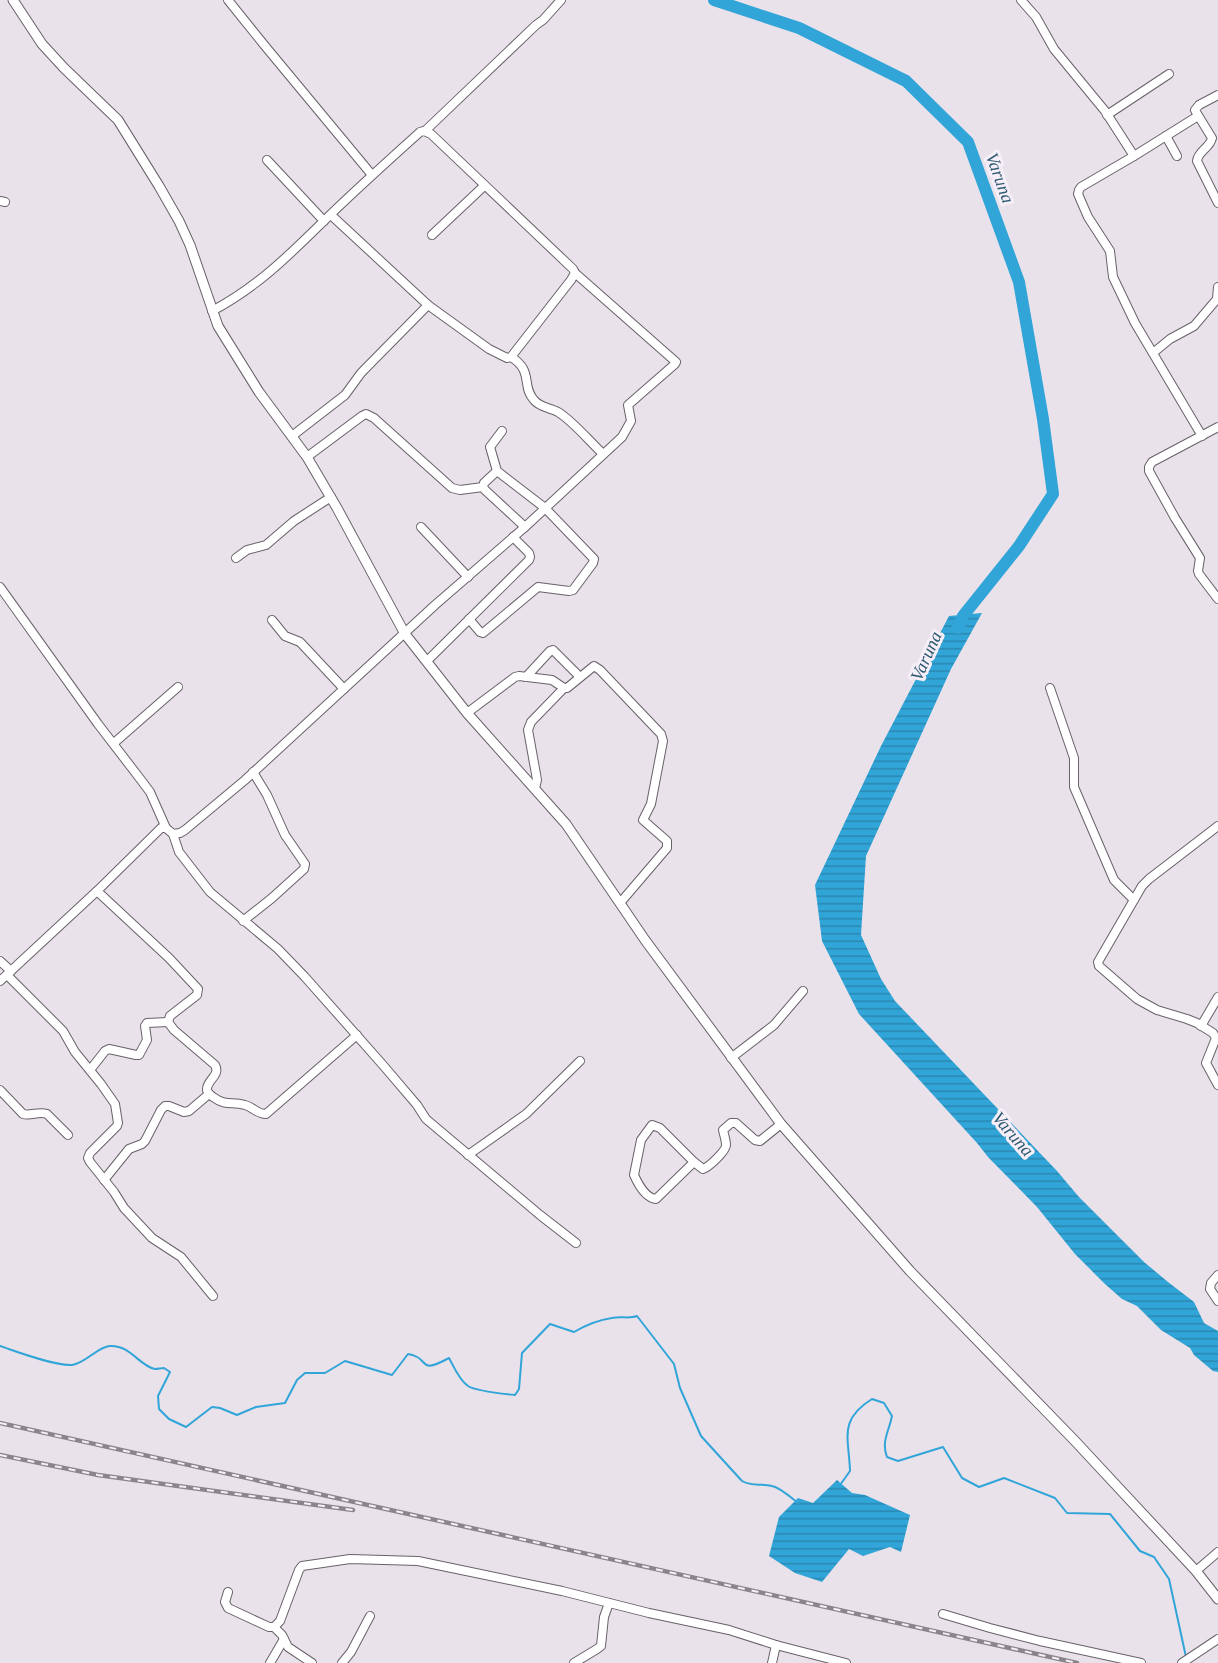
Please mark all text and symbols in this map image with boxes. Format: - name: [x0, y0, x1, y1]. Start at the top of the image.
- water label: Varuna: [982, 150, 1018, 206]
- water label: Varuna: [906, 628, 946, 684]
- water label: Varuna: [988, 1108, 1038, 1160]

